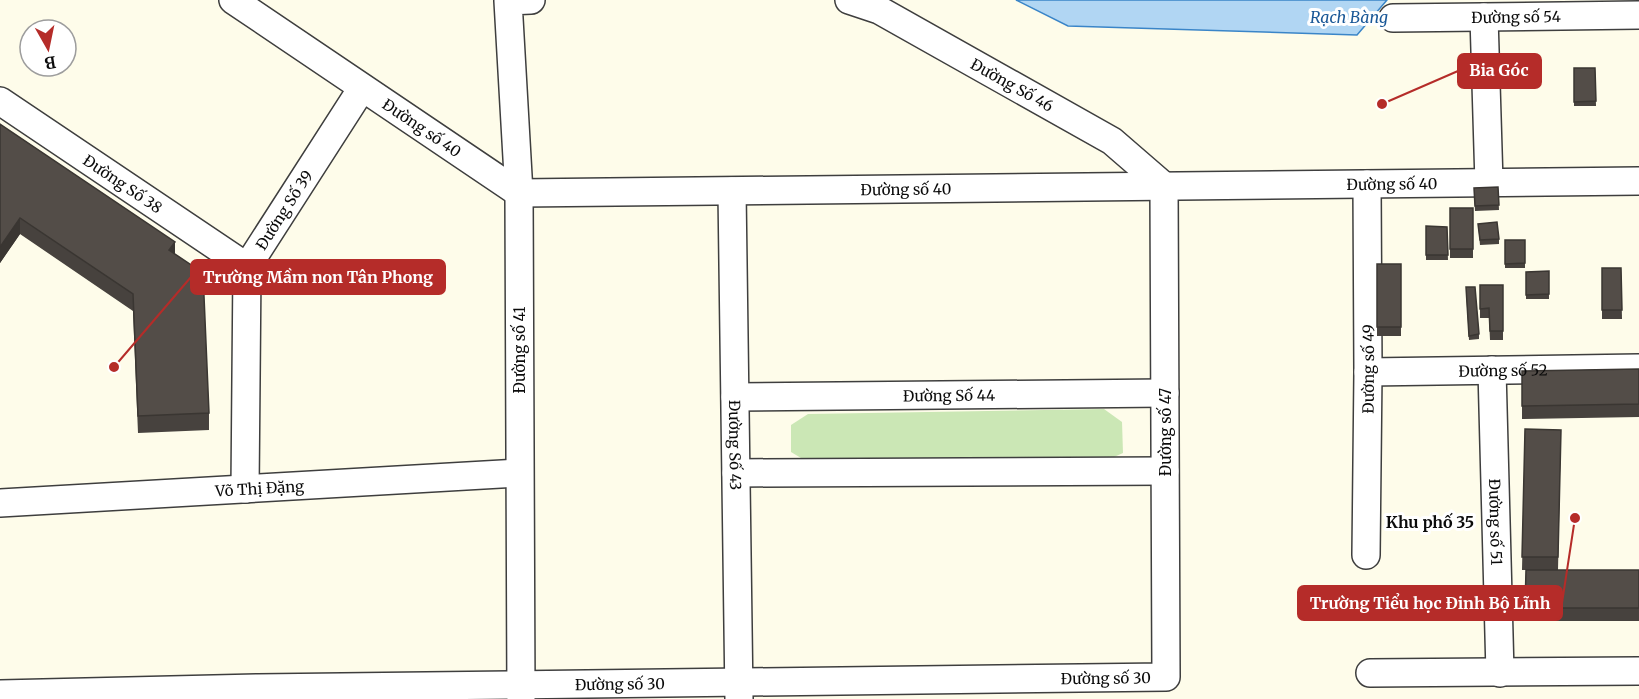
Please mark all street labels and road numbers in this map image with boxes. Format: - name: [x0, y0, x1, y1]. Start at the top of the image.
- street label: Đường số 54: [1471, 6, 1561, 27]
- street label: Đường Số 46: [967, 54, 1057, 116]
- street label: Đường số 40: [379, 94, 465, 161]
- street label: Đường Số 38: [80, 150, 166, 217]
- street label: Đường Số 39: [251, 166, 316, 253]
- street label: Đường số 40: [1346, 173, 1437, 194]
- street label: Đường số 40: [860, 178, 951, 199]
- street label: Đường số 41: [509, 306, 529, 393]
- street label: Đường số 49: [1357, 324, 1378, 414]
- street label: Đường số 52: [1458, 359, 1548, 380]
- street label: Đường Số 44: [903, 384, 995, 405]
- street label: Đường số 47: [1155, 387, 1175, 476]
- street label: Đường Số 43: [725, 400, 746, 490]
- street label: Võ Thị Đặng: [214, 476, 305, 500]
- street label: Đường số 51: [1485, 478, 1507, 566]
- street label: Đường số 30: [1061, 667, 1151, 688]
- street label: Đường số 30: [575, 673, 665, 694]

